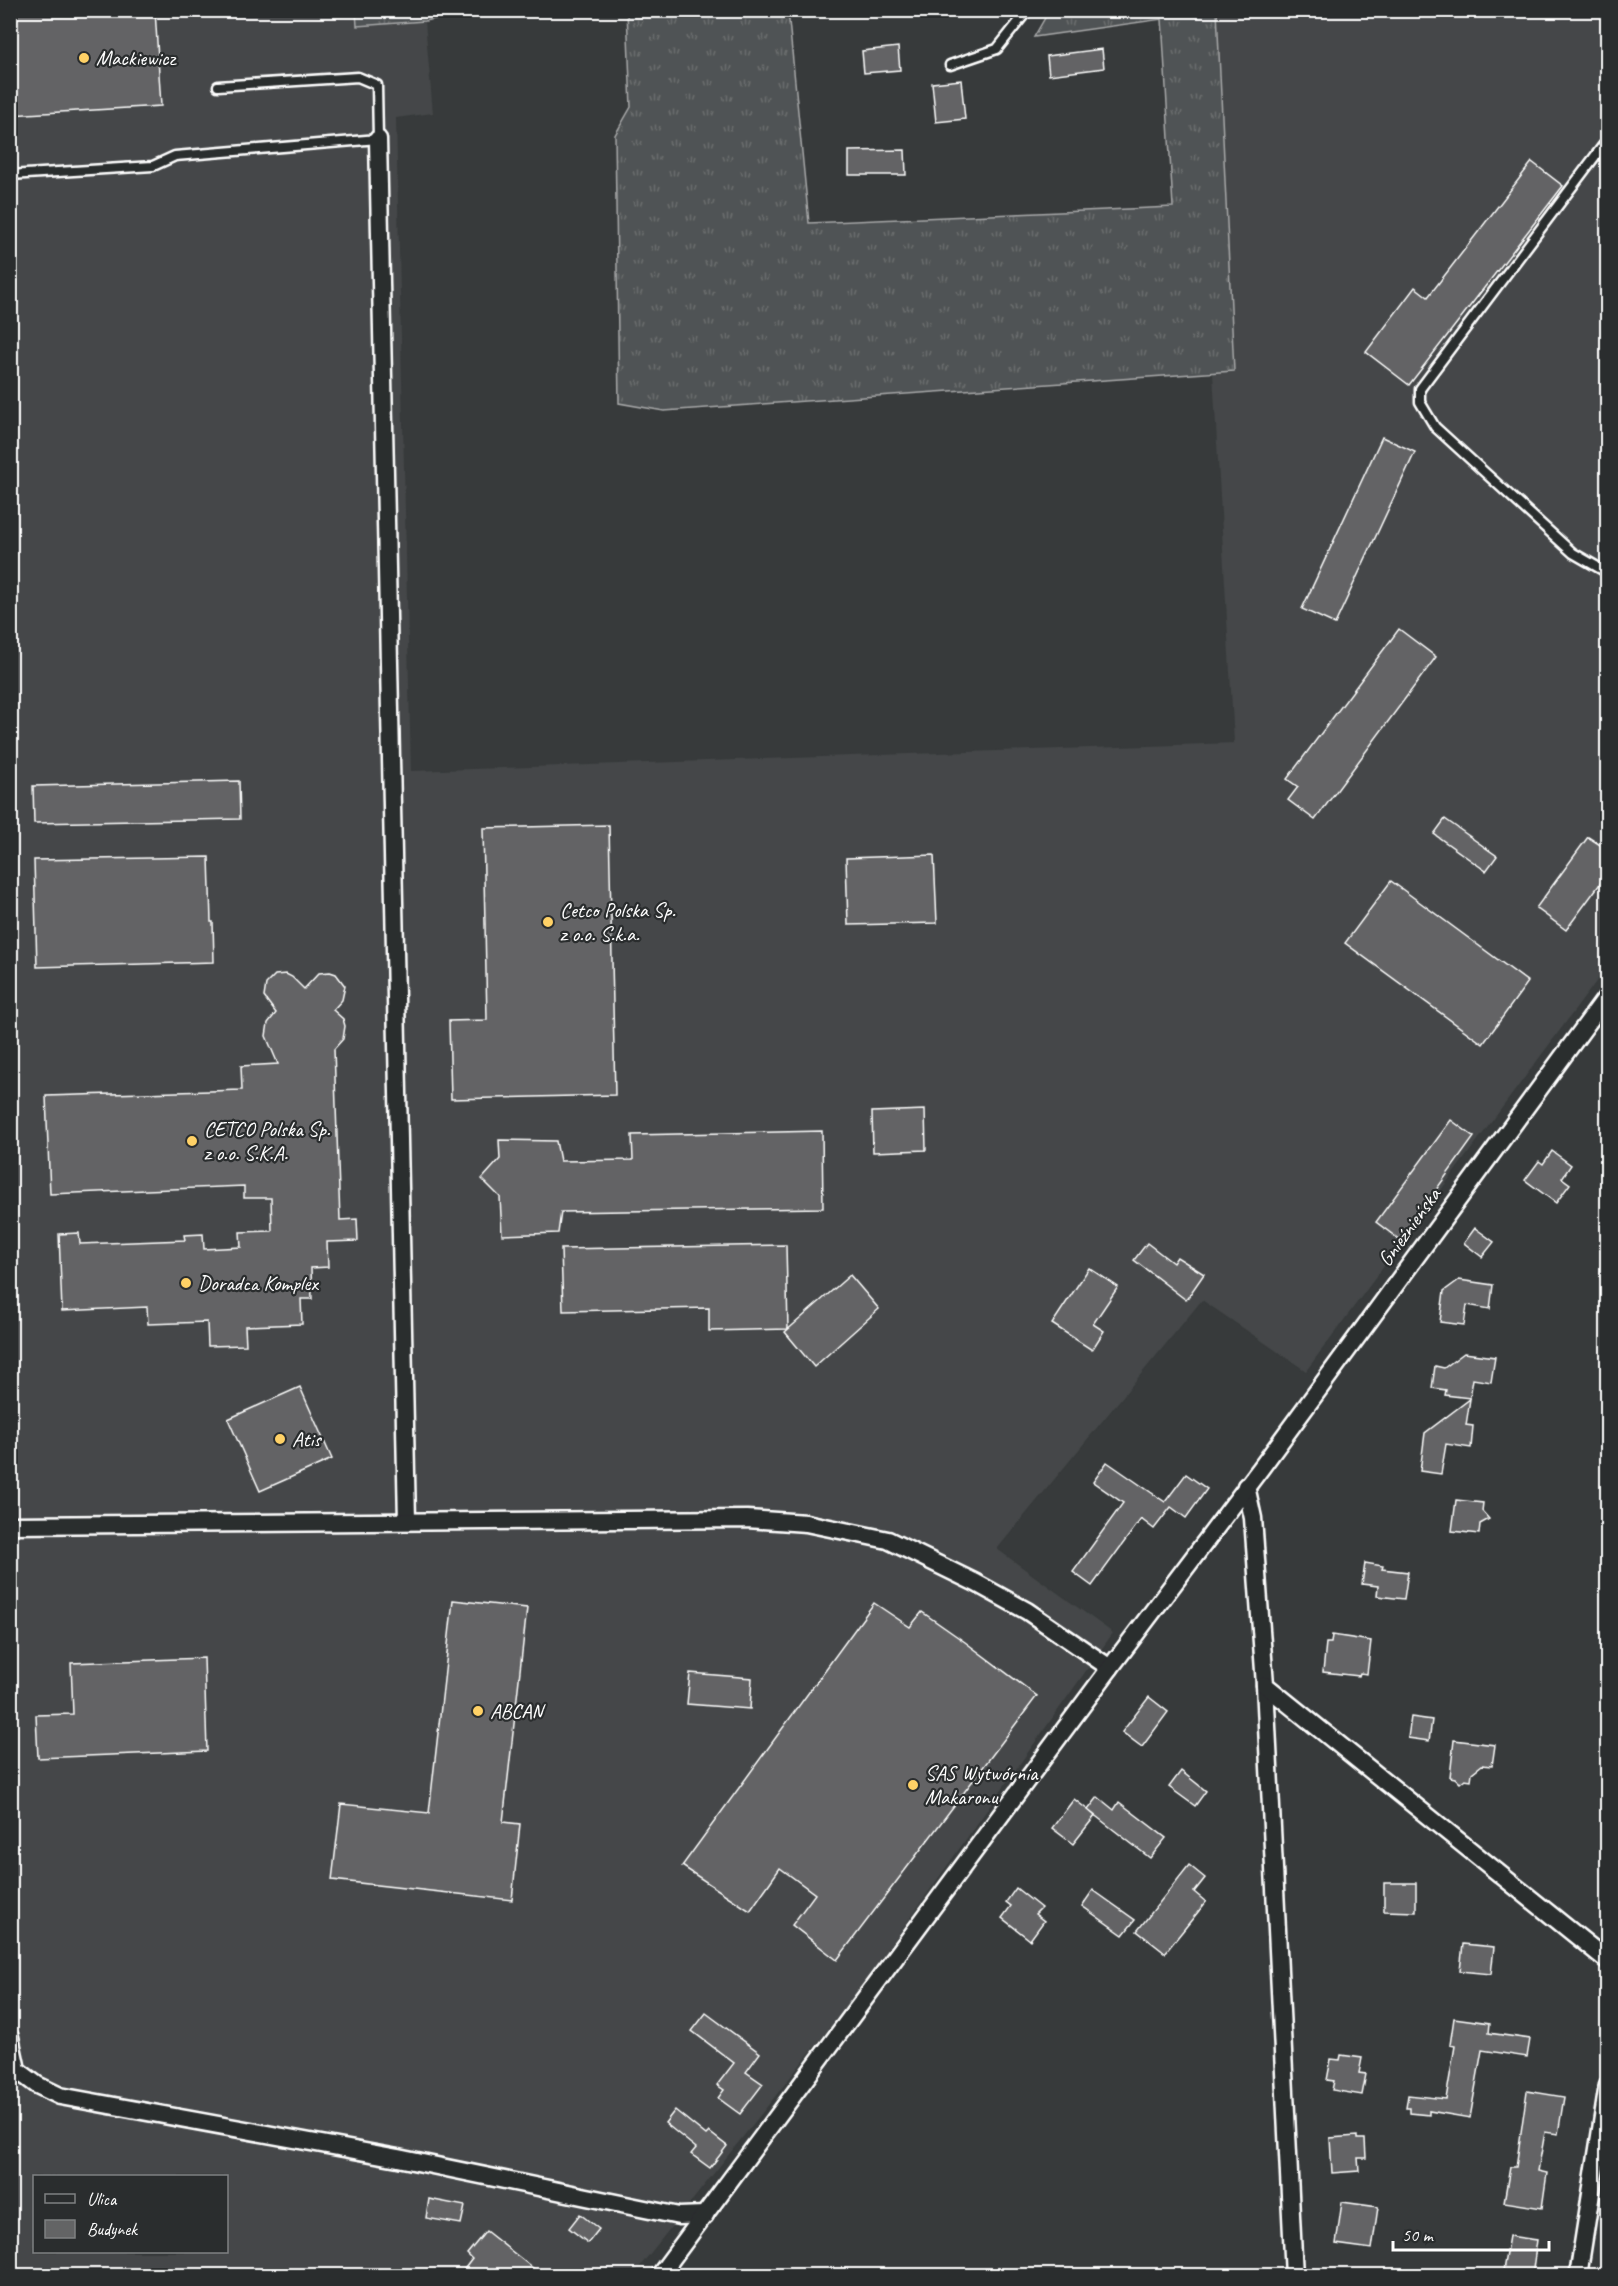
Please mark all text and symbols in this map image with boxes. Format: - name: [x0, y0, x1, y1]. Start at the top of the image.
- place label: Mackiewicz: [96, 45, 177, 71]
- marker: Mackiewicz: [77, 51, 91, 65]
- place label: Cetco Polska Sp. z o.o. S.k.a.: [560, 897, 676, 947]
- marker: Cetco Polska Sp. z o.o. S.k.a.: [541, 915, 555, 929]
- place label: CETCO Polska Sp. z o.o. S.K.A.: [204, 1116, 331, 1166]
- marker: CETCO Polska Sp. z o.o. S.K.A.: [185, 1134, 199, 1148]
- street label: Gnieźnieńska: [1372, 1181, 1447, 1271]
- place label: Doradca Komplex: [198, 1270, 319, 1296]
- marker: Doradca Komplex: [179, 1276, 193, 1290]
- place label: Atis: [292, 1426, 323, 1452]
- marker: Atis: [273, 1432, 287, 1446]
- place label: ABCAN: [490, 1698, 546, 1724]
- marker: ABCAN: [471, 1704, 485, 1718]
- place label: SAS Wytwórnia Makaronu: [925, 1760, 1039, 1810]
- marker: SAS Wytwórnia Makaronu: [906, 1778, 920, 1792]
- legend: [33, 2175, 228, 2253]
- text: Ulica: [87, 2188, 118, 2210]
- scale bar: [1393, 2214, 1549, 2252]
- text: Budynek: [87, 2218, 138, 2240]
- text: 50 m: [1402, 2224, 1435, 2246]

